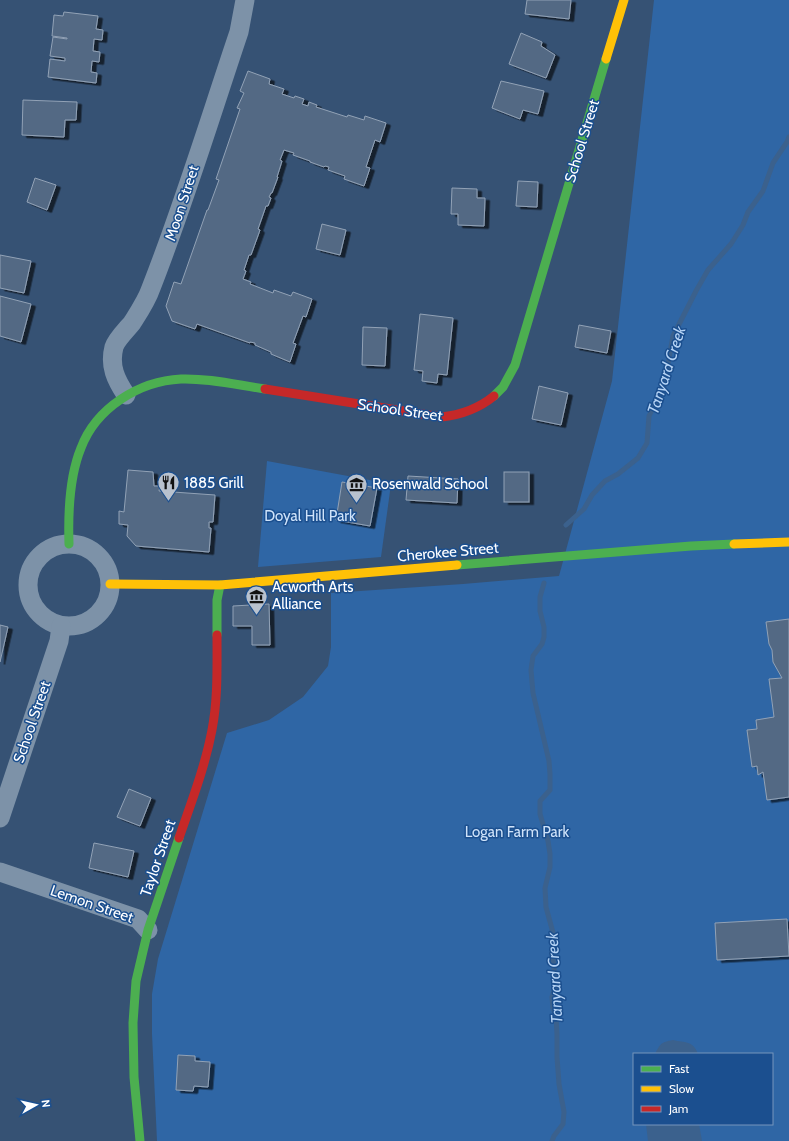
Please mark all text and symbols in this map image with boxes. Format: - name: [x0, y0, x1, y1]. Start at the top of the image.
- street label: School Street: [561, 97, 603, 185]
- street label: Moon Street: [161, 163, 203, 243]
- water label: Tanyard Creek: [643, 323, 690, 417]
- street label: School Street: [356, 395, 444, 425]
- restaurant icon: 1885 Grill: [156, 470, 182, 503]
- museum icon: Rosenwald School: [344, 471, 370, 504]
- place label: 1885 Grill: [184, 474, 244, 492]
- place label: Rosenwald School: [372, 475, 489, 493]
- park label: Doyal Hill Park: [264, 507, 356, 525]
- street label: Cherokee Street: [397, 539, 499, 565]
- place label: Acworth Arts Alliance: [272, 578, 353, 613]
- museum icon: Acworth Arts Alliance: [243, 583, 269, 616]
- street label: School Street: [10, 679, 54, 765]
- street label: Taylor Street: [136, 817, 180, 899]
- park label: Logan Farm Park: [465, 823, 570, 841]
- street label: Lemon Street: [48, 881, 136, 927]
- water label: Tanyard Creek: [543, 931, 566, 1024]
- legend: [633, 1053, 773, 1125]
- text: Fast: [669, 1061, 689, 1076]
- text: Slow: [669, 1081, 694, 1096]
- north arrow: [16, 1085, 56, 1125]
- text: N: [38, 1099, 53, 1108]
- text: Jam: [668, 1101, 688, 1116]

